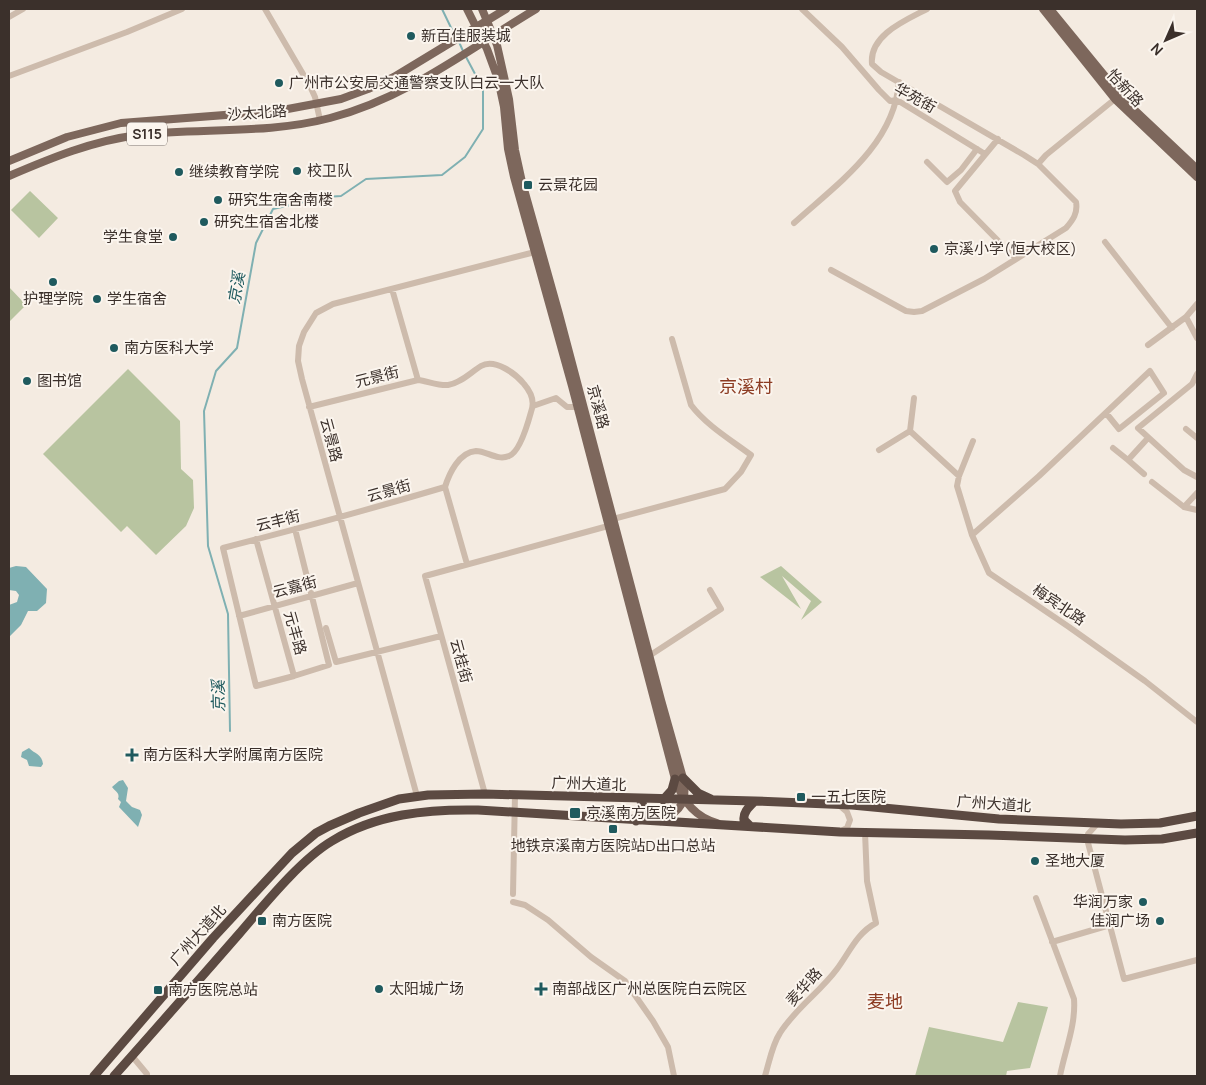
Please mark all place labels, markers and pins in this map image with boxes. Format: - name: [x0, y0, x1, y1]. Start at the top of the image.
- place label: 新百佳服装城: [421, 25, 511, 46]
- marker: 新百佳服装城: [405, 30, 417, 42]
- place label: 广州市公安局交通警察支队白云一大队: [289, 72, 544, 93]
- marker: 广州市公安局交通警察支队白云一大队: [273, 77, 285, 89]
- place label: 校卫队: [307, 160, 352, 181]
- place label: 继续教育学院: [189, 161, 279, 182]
- marker: 校卫队: [291, 165, 303, 177]
- marker: 继续教育学院: [173, 166, 185, 178]
- place label: 云景花园: [538, 174, 598, 195]
- marker: 云景花园: [522, 179, 534, 191]
- place label: 研究生宿舍南楼: [228, 189, 333, 210]
- marker: 研究生宿舍南楼: [212, 194, 224, 206]
- place label: 研究生宿舍北楼: [214, 211, 319, 232]
- marker: 研究生宿舍北楼: [198, 216, 210, 228]
- place label: 学生食堂: [103, 226, 163, 247]
- marker: 学生食堂: [167, 231, 179, 243]
- place label: 京溪小学(恒大校区): [944, 238, 1077, 259]
- marker: 京溪小学(恒大校区): [928, 243, 940, 255]
- marker: 护理学院: [47, 276, 59, 288]
- place label: 护理学院: [23, 288, 83, 309]
- place label: 学生宿舍: [107, 288, 167, 309]
- marker: 学生宿舍: [91, 293, 103, 305]
- place label: 南方医科大学: [124, 337, 214, 358]
- marker: 南方医科大学: [108, 342, 120, 354]
- place label: 图书馆: [37, 370, 82, 391]
- marker: 图书馆: [21, 375, 33, 387]
- place label: 南方医科大学附属南方医院: [143, 744, 323, 765]
- marker: 南方医科大学附属南方医院: [125, 748, 139, 762]
- place label: 一五七医院: [811, 786, 886, 807]
- marker: 一五七医院: [795, 791, 807, 803]
- place label: 京溪南方医院: [586, 802, 676, 823]
- marker: 京溪南方医院: [568, 806, 582, 820]
- marker: 地铁京溪南方医院站D出口总站: [607, 823, 619, 835]
- place label: 地铁京溪南方医院站D出口总站: [510, 835, 716, 856]
- place label: 圣地大厦: [1045, 850, 1105, 871]
- marker: 圣地大厦: [1029, 855, 1041, 867]
- place label: 华润万家: [1073, 891, 1133, 912]
- marker: 华润万家: [1137, 896, 1149, 908]
- place label: 南方医院: [272, 910, 332, 931]
- place label: 佳润广场: [1090, 910, 1150, 931]
- marker: 南方医院: [256, 915, 268, 927]
- marker: 佳润广场: [1154, 915, 1166, 927]
- place label: 太阳城广场: [389, 978, 464, 999]
- place label: 南部战区广州总医院白云院区: [552, 978, 747, 999]
- place label: 南方医院总站: [168, 979, 258, 1000]
- marker: 南部战区广州总医院白云院区: [534, 982, 548, 996]
- marker: 太阳城广场: [373, 983, 385, 995]
- marker: 南方医院总站: [152, 984, 164, 996]

